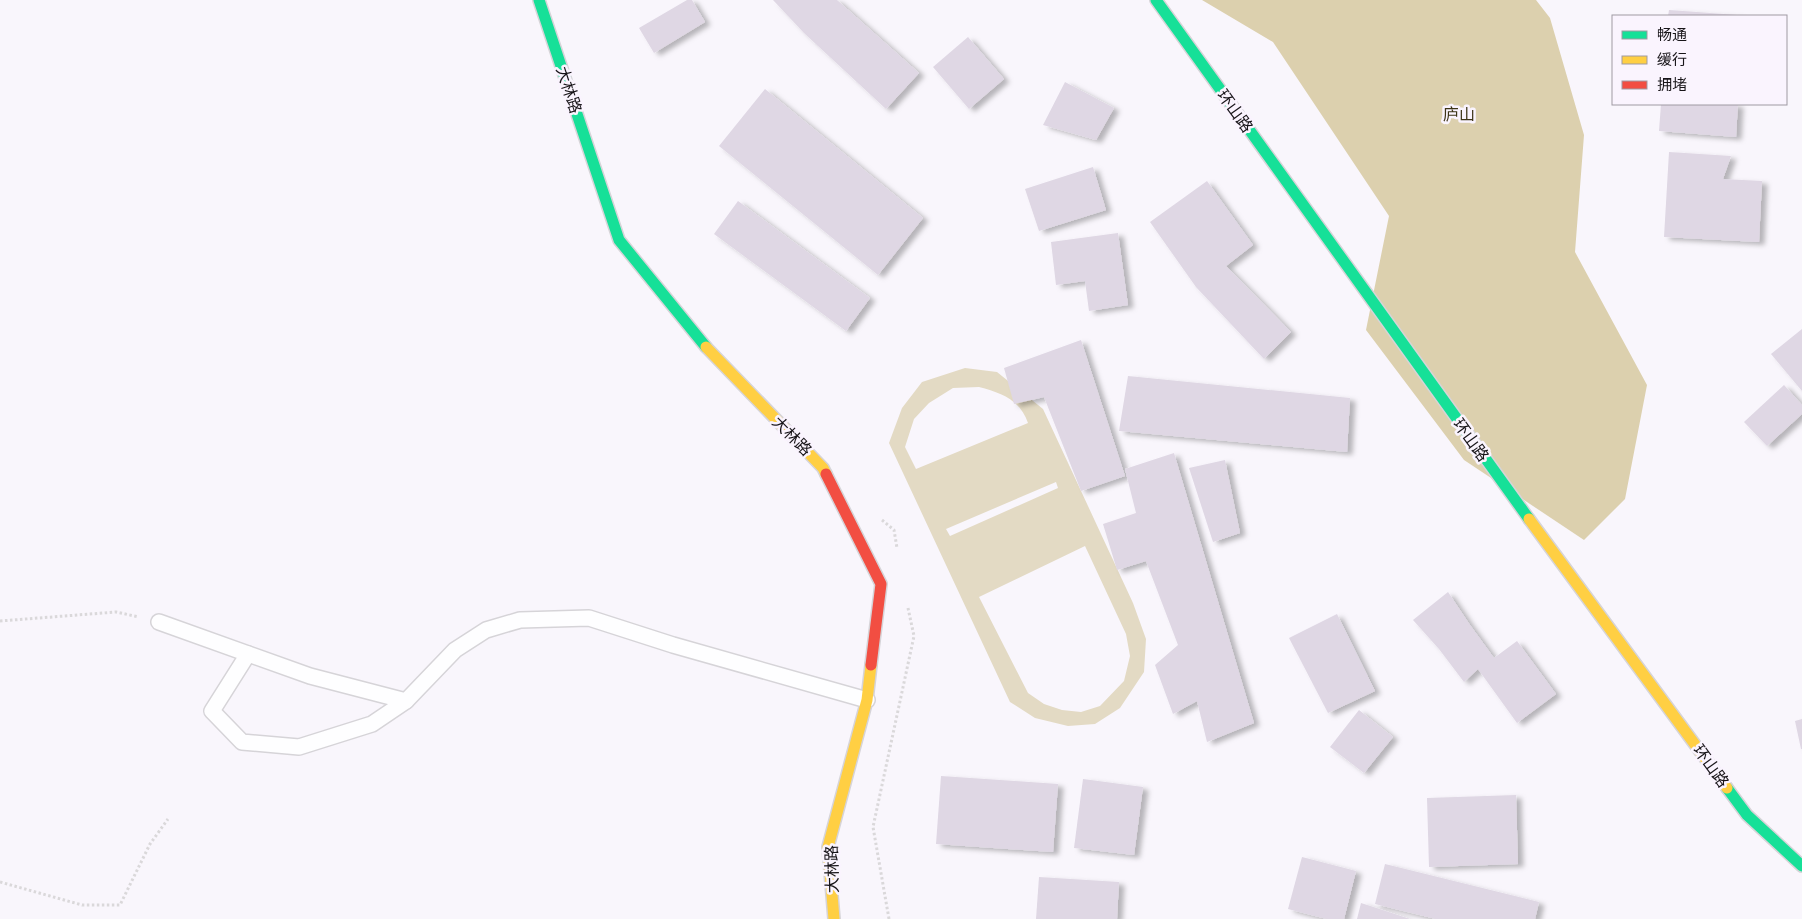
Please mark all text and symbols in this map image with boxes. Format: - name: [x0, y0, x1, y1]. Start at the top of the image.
- legend: [1612, 15, 1787, 105]
- text: 畅通: [1657, 26, 1687, 44]
- text: 缓行: [1657, 51, 1687, 69]
- street label: 大林路: [553, 64, 585, 116]
- text: 拥堵: [1657, 76, 1687, 94]
- street label: 环山路: [1213, 86, 1257, 136]
- park label: 庐山: [1443, 105, 1475, 124]
- street label: 大林路: [768, 412, 816, 460]
- street label: 环山路: [1449, 415, 1493, 465]
- street label: 环山路: [1689, 741, 1733, 791]
- street label: 大林路: [822, 845, 842, 893]

